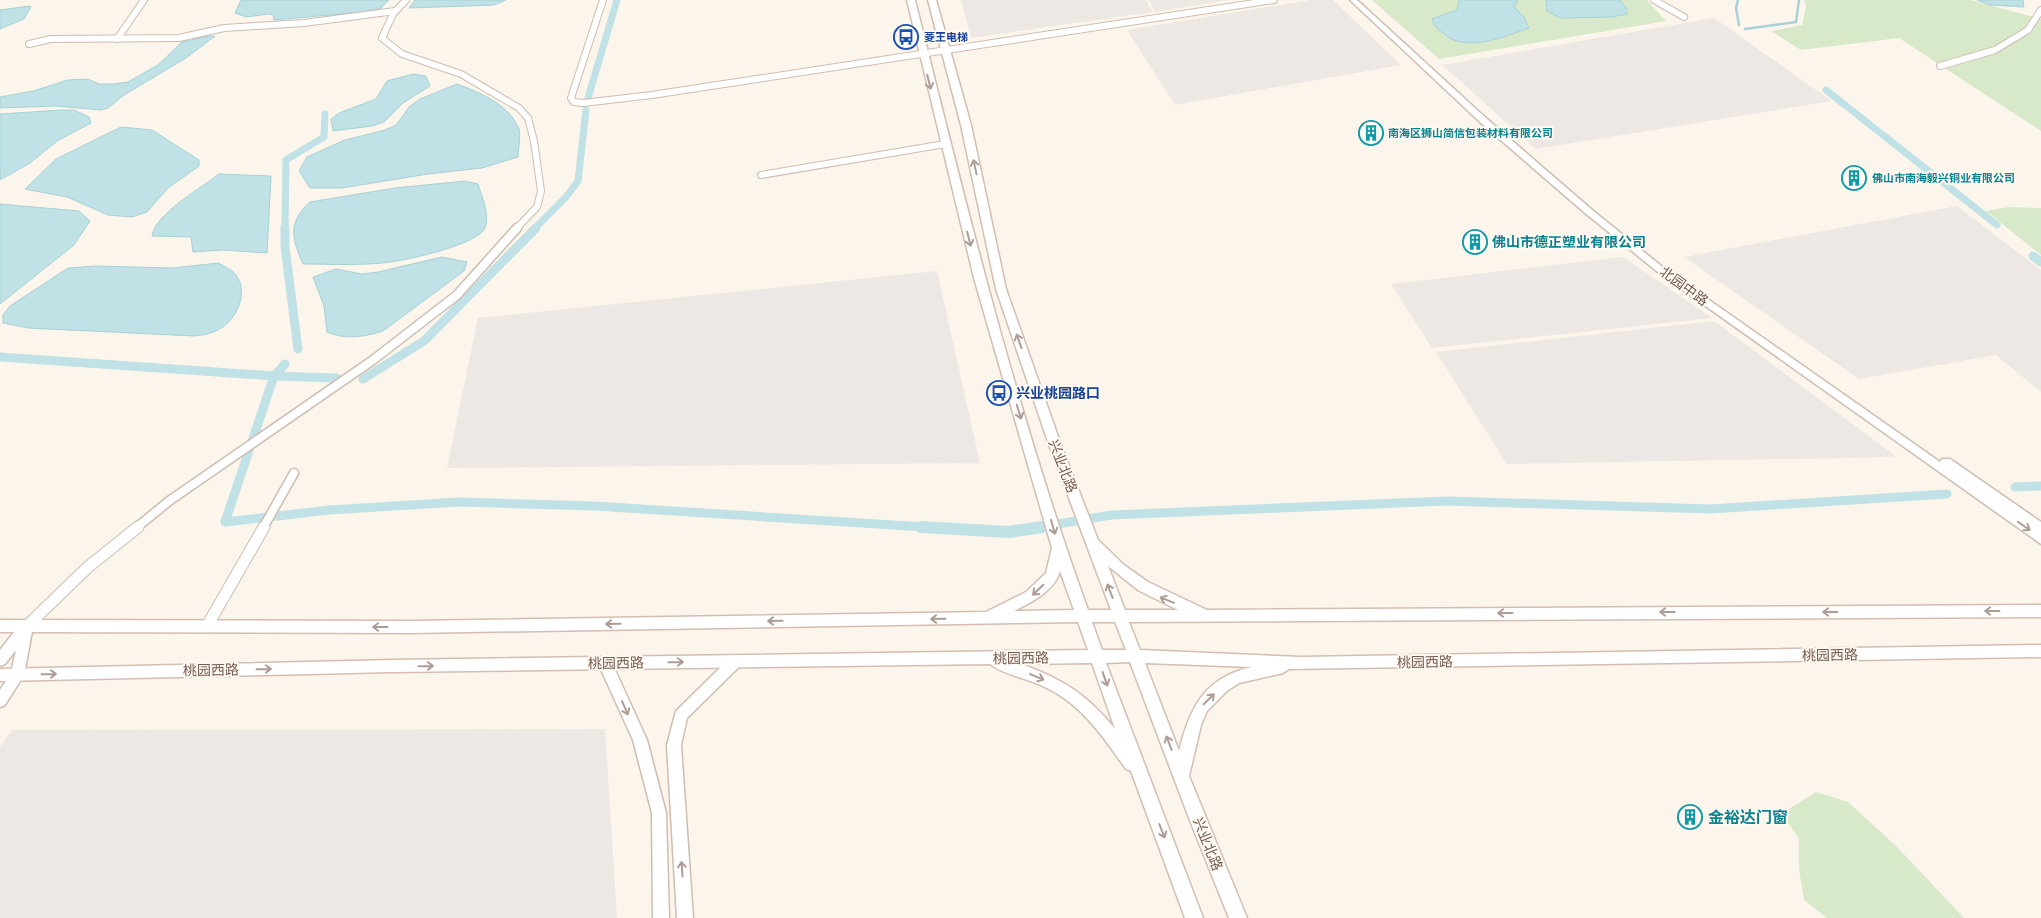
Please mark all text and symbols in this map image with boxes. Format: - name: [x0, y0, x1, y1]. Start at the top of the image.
- bus stop icon: 菱王电梯: [893, 24, 919, 50]
- place label: 菱王电梯: [924, 31, 968, 43]
- one-way arrow: [925, 73, 934, 89]
- building icon: 南海区狮山简信包装材料有限公司: [1358, 120, 1384, 146]
- place label: 南海区狮山简信包装材料有限公司: [1388, 127, 1553, 139]
- one-way arrow: [970, 159, 979, 175]
- building icon: 佛山市南海毅兴铜业有限公司: [1841, 165, 1867, 191]
- place label: 佛山市南海毅兴铜业有限公司: [1872, 172, 2015, 184]
- building icon: 佛山市德正塑业有限公司: [1462, 229, 1488, 255]
- one-way arrow: [965, 231, 974, 247]
- place label: 佛山市德正塑业有限公司: [1492, 234, 1646, 250]
- street label: 北园中路: [1657, 263, 1711, 309]
- one-way arrow: [1014, 334, 1023, 350]
- bus stop icon: 兴业桃园路口: [986, 380, 1012, 406]
- place label: 兴业桃园路口: [1016, 385, 1100, 401]
- one-way arrow: [1014, 404, 1024, 420]
- street label: 兴业北路: [1045, 437, 1081, 495]
- one-way arrow: [1048, 519, 1058, 535]
- one-way arrow: [2016, 521, 2030, 531]
- one-way arrow: [1032, 584, 1044, 596]
- one-way arrow: [1105, 584, 1114, 599]
- one-way arrow: [1160, 595, 1175, 604]
- one-way arrow: [1985, 606, 2001, 616]
- one-way arrow: [1660, 607, 1676, 617]
- one-way arrow: [1822, 607, 1838, 617]
- one-way arrow: [1497, 608, 1514, 618]
- one-way arrow: [930, 614, 946, 623]
- one-way arrow: [768, 616, 784, 626]
- one-way arrow: [605, 619, 621, 628]
- one-way arrow: [373, 622, 389, 632]
- street label: 桃园西路: [1802, 647, 1858, 663]
- street label: 桃园西路: [993, 650, 1049, 666]
- street label: 桃园西路: [1397, 654, 1453, 670]
- street label: 桃园西路: [588, 655, 644, 671]
- one-way arrow: [668, 658, 684, 667]
- one-way arrow: [418, 661, 434, 670]
- street label: 桃园西路: [183, 662, 239, 678]
- one-way arrow: [255, 664, 271, 674]
- one-way arrow: [40, 669, 56, 679]
- one-way arrow: [1101, 671, 1110, 686]
- one-way arrow: [1029, 673, 1044, 683]
- one-way arrow: [1203, 693, 1215, 705]
- one-way arrow: [621, 700, 631, 715]
- one-way arrow: [1164, 735, 1173, 751]
- building icon: 金裕达门窗: [1677, 804, 1703, 830]
- place label: 金裕达门窗: [1708, 809, 1788, 826]
- street label: 兴业北路: [1190, 815, 1226, 873]
- one-way arrow: [1157, 823, 1167, 838]
- one-way arrow: [677, 862, 686, 878]

